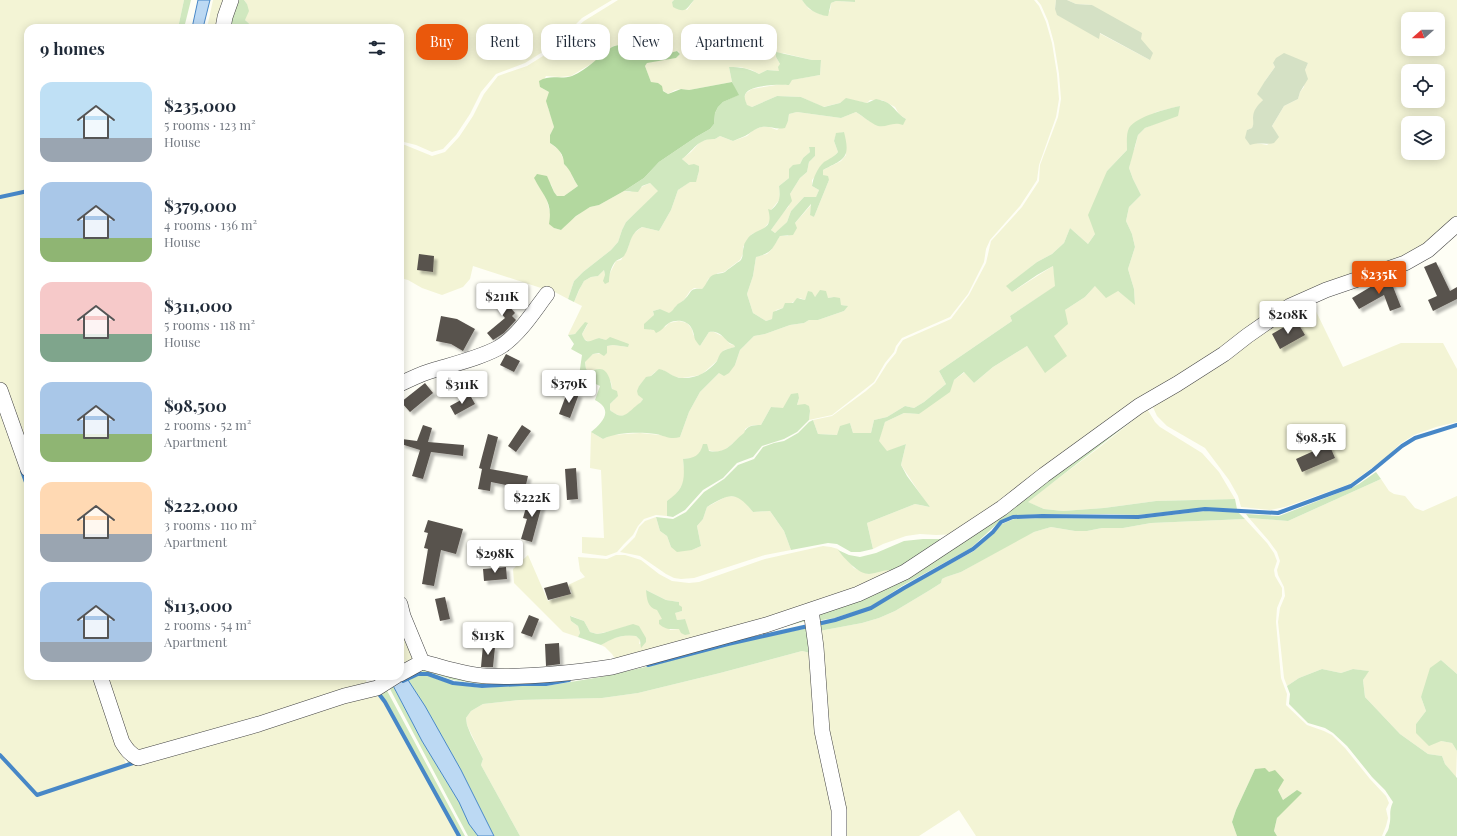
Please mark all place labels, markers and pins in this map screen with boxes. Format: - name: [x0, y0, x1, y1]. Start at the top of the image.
- pin: $235K: [1351, 261, 1407, 295]
- pin: $211K: [474, 283, 530, 317]
- pin: $208K: [1260, 301, 1316, 335]
- pin: $379K: [541, 370, 597, 404]
- pin: $311K: [434, 371, 490, 405]
- pin: $98.5K: [1283, 424, 1349, 458]
- pin: $222K: [504, 484, 560, 518]
- pin: $298K: [467, 540, 523, 574]
- pin: $113K: [460, 622, 516, 656]

